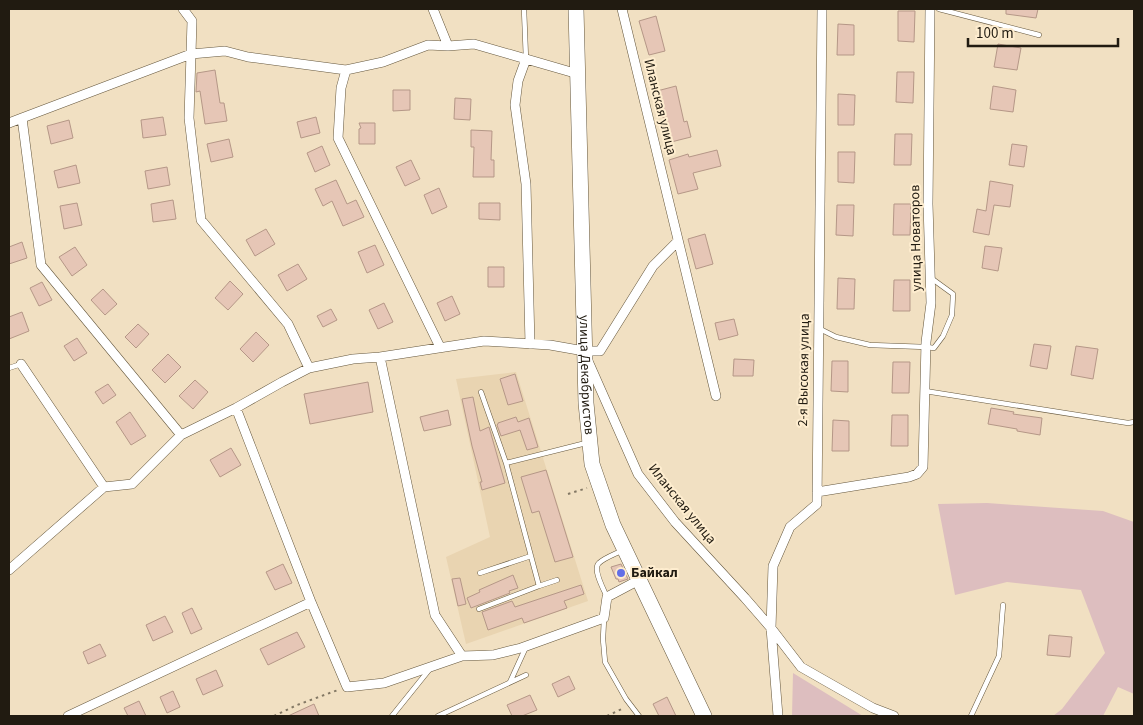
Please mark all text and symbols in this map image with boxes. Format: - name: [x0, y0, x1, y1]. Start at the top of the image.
- scale bar: [968, 15, 1118, 47]
- text: 100 m: [976, 23, 1014, 44]
- street label: Иланская улица: [638, 57, 682, 157]
- street label: улица Новаторов: [905, 185, 927, 291]
- street label: 2-я Высокая улица: [793, 313, 815, 427]
- street label: улица Декабристов: [574, 315, 599, 436]
- street label: Иланская улица: [643, 459, 721, 549]
- place label: Байкал: [631, 563, 678, 583]
- marker: Байкал: [615, 567, 627, 579]

